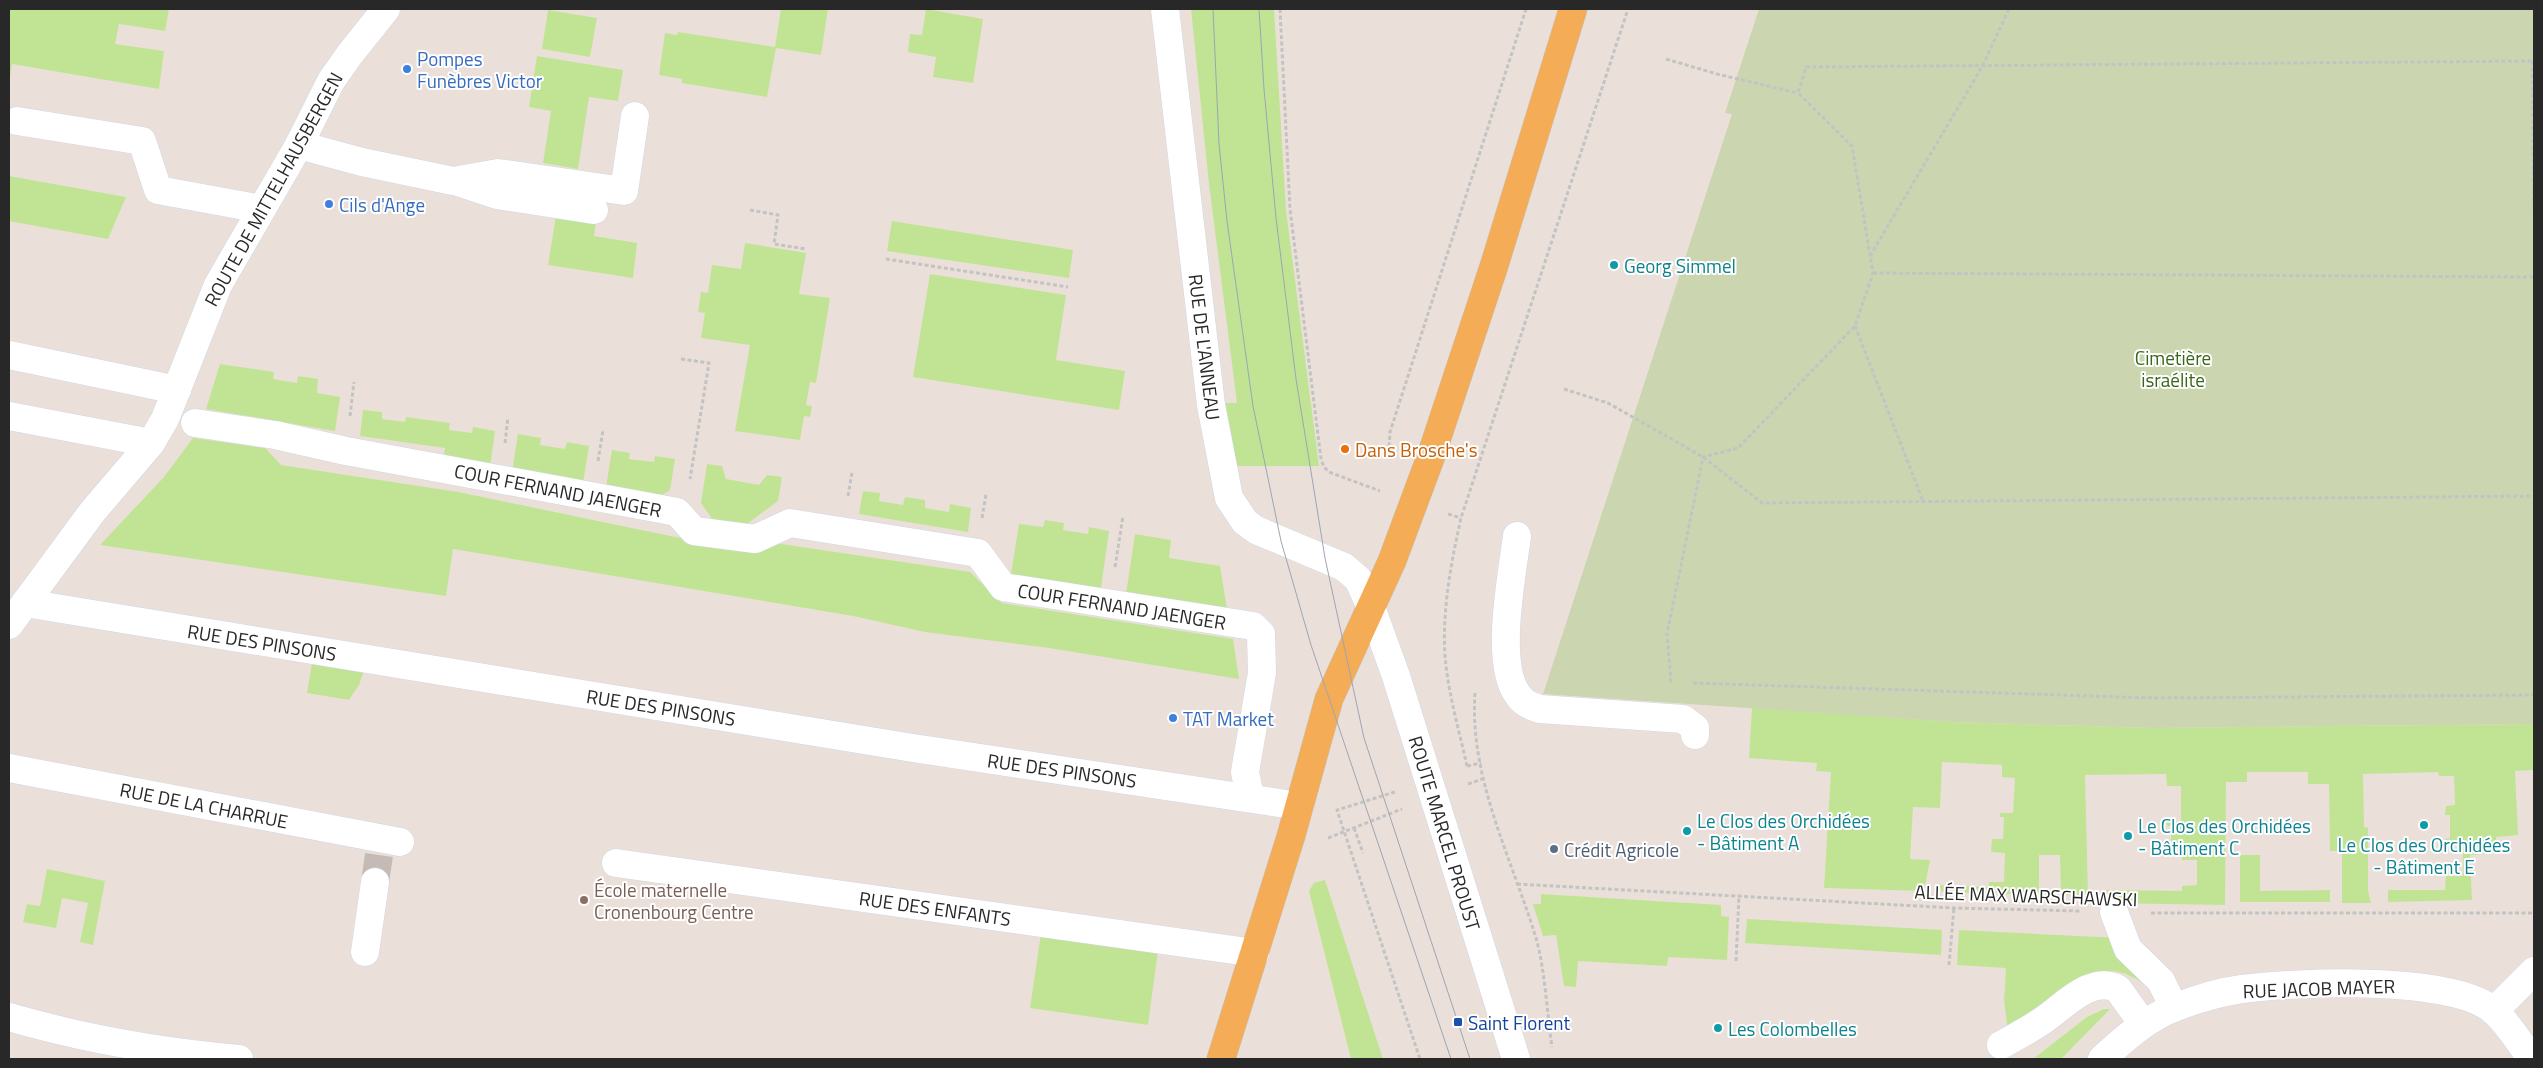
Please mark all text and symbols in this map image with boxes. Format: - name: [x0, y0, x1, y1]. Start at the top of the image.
- place label: Pompes Funèbres Victor: [417, 44, 543, 95]
- marker: Pompes Funèbres Victor: [401, 63, 413, 75]
- street label: ROUTE DE MITTELHAUSBERGEN: [196, 67, 350, 311]
- place label: Cils d'Ange: [339, 190, 425, 219]
- marker: Cils d'Ange: [323, 198, 335, 210]
- place label: Georg Simmel: [1624, 251, 1736, 280]
- marker: Georg Simmel: [1608, 259, 1620, 271]
- street label: RUE DE L'ANNEAU: [1182, 272, 1228, 422]
- park label: Cimetière israélite: [2135, 343, 2211, 394]
- place label: Dans Brosche's: [1355, 435, 1478, 464]
- marker: Dans Brosche's: [1339, 443, 1351, 455]
- street label: COUR FERNAND JAENGER: [452, 456, 664, 524]
- street label: COUR FERNAND JAENGER: [1016, 575, 1228, 637]
- street label: RUE DES PINSONS: [185, 616, 339, 668]
- street label: RUE DES PINSONS: [584, 681, 738, 733]
- place label: TAT Market: [1183, 704, 1274, 733]
- marker: TAT Market: [1167, 712, 1179, 724]
- street label: ROUTE MARCEL PROUST: [1402, 732, 1488, 934]
- street label: RUE DES PINSONS: [985, 745, 1139, 795]
- street label: RUE DE LA CHARRUE: [117, 774, 291, 836]
- place label: Le Clos des Orchidées - Bâtiment A: [1697, 806, 1870, 857]
- place label: Le Clos des Orchidées - Bâtiment C: [2138, 811, 2311, 862]
- marker: Le Clos des Orchidées - Bâtiment E: [2418, 819, 2430, 831]
- marker: Le Clos des Orchidées - Bâtiment A: [1681, 825, 1693, 837]
- marker: Le Clos des Orchidées - Bâtiment C: [2122, 830, 2134, 842]
- place label: Le Clos des Orchidées - Bâtiment E: [2338, 830, 2511, 881]
- place label: Crédit Agricole: [1564, 835, 1679, 864]
- marker: Crédit Agricole: [1548, 843, 1560, 855]
- place label: École maternelle Cronenbourg Centre: [594, 875, 754, 926]
- street label: ALLÉE MAX WARSCHAWSKI: [1914, 877, 2138, 913]
- street label: RUE DES ENFANTS: [857, 883, 1013, 933]
- marker: École maternelle Cronenbourg Centre: [578, 894, 590, 906]
- street label: RUE JACOB MAYER: [2242, 971, 2396, 1005]
- place label: Saint Florent: [1468, 1008, 1571, 1037]
- place label: Les Colombelles: [1728, 1014, 1857, 1043]
- marker: Saint Florent: [1452, 1016, 1464, 1028]
- marker: Les Colombelles: [1712, 1022, 1724, 1034]

